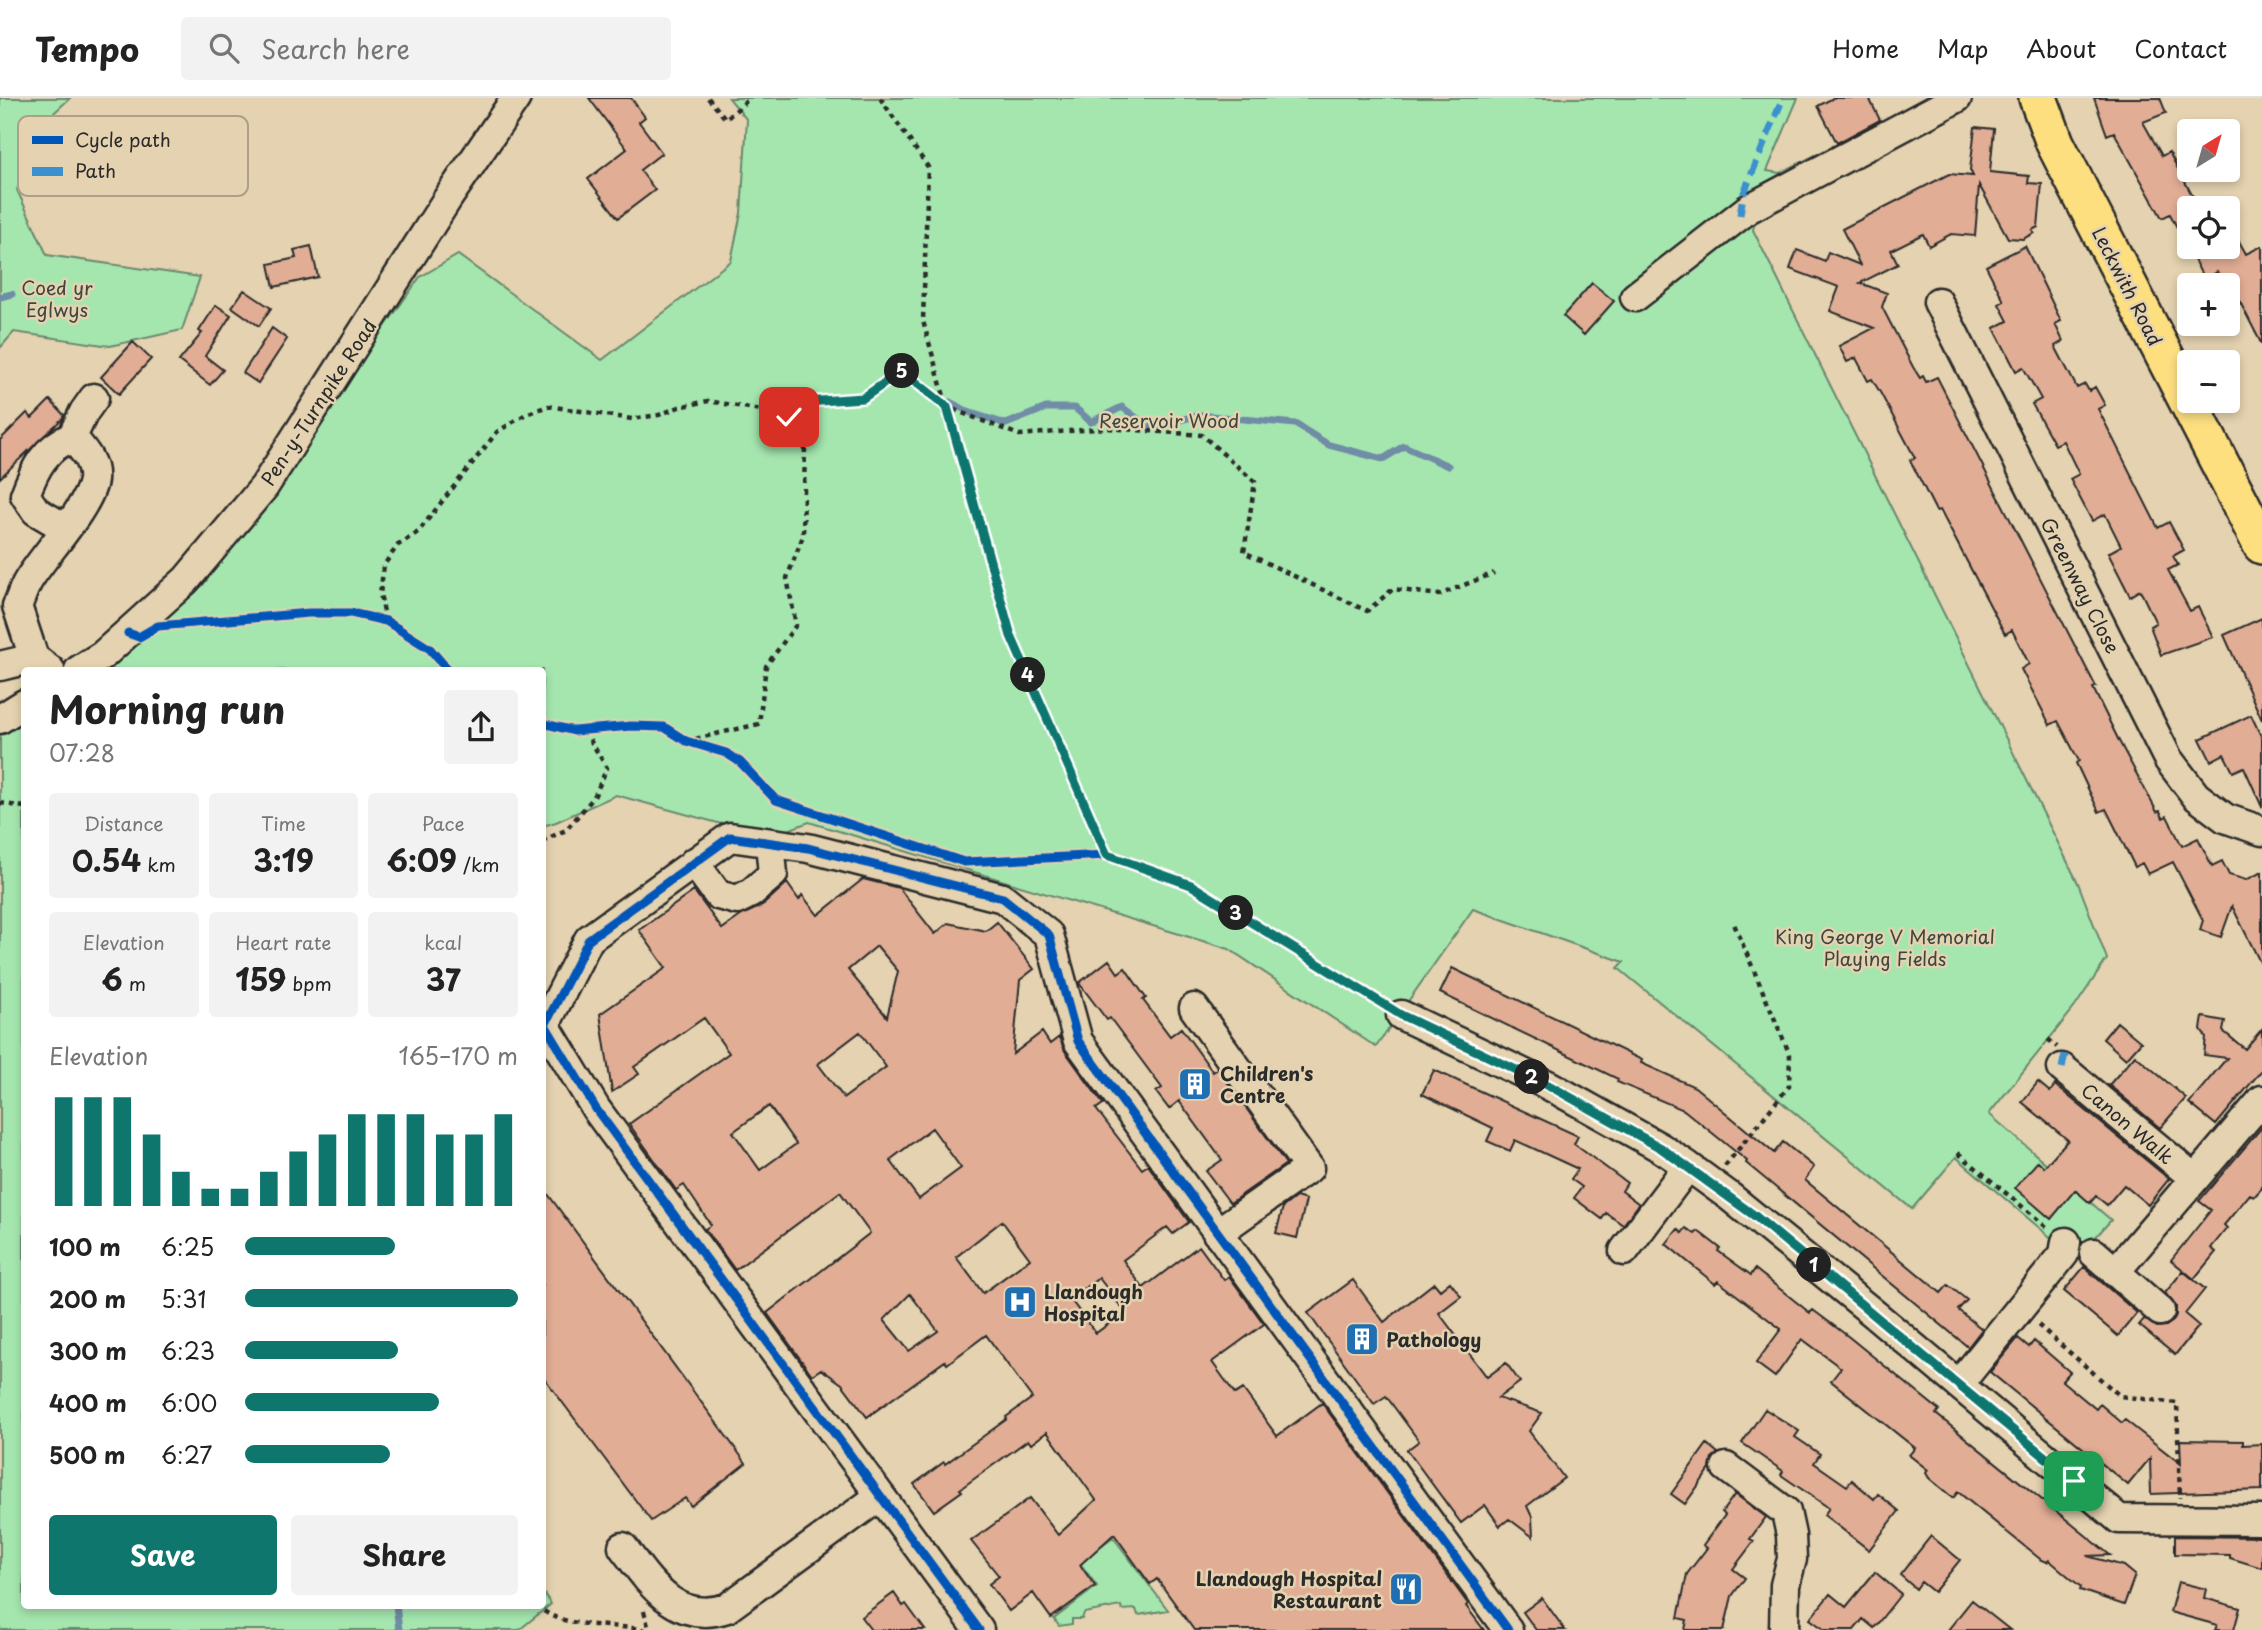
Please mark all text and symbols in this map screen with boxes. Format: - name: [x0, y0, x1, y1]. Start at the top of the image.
- search box: [181, 17, 671, 80]
- text: Tempo: [35, 23, 139, 73]
- icon: search: [205, 29, 243, 67]
- text: Search here: [261, 29, 410, 68]
- text: Home: [1832, 30, 1899, 66]
- text: Map: [1937, 30, 1988, 66]
- text: About: [2026, 30, 2096, 66]
- text: Contact: [2134, 30, 2227, 66]
- legend: [18, 116, 248, 196]
- north arrow: [2177, 119, 2240, 182]
- map controls: [2177, 119, 2240, 413]
- text: Cycle path: [75, 125, 171, 153]
- text: Path: [75, 156, 116, 184]
- button: locate: [2177, 196, 2240, 259]
- street label: Leckwith Road: [2086, 222, 2170, 350]
- park label: Coed yr Eglwys: [21, 273, 93, 323]
- button: +: [2177, 273, 2240, 336]
- street label: Pen-y-Turnpike Road: [253, 313, 383, 491]
- button: −: [2177, 350, 2240, 413]
- pin: 5: [884, 354, 920, 388]
- text: 5: [895, 356, 908, 384]
- pin: [759, 387, 819, 447]
- icon: check: [770, 398, 808, 436]
- park label: Reservoir Wood: [1099, 406, 1239, 434]
- street label: Greenway Close: [2035, 512, 2127, 658]
- pin: 4: [1010, 658, 1046, 692]
- text: 4: [1021, 660, 1034, 688]
- text: Morning run: [49, 680, 285, 737]
- button: share: [444, 690, 518, 764]
- text: 07:28: [49, 735, 115, 770]
- text: Distance: [84, 809, 164, 837]
- text: Time: [261, 809, 306, 837]
- text: Pace: [422, 809, 465, 837]
- text: 0.54: [72, 837, 141, 882]
- text: 3:19: [253, 837, 314, 882]
- text: 6:09: [387, 837, 457, 882]
- text: km: [141, 850, 176, 878]
- text: /km: [457, 850, 499, 878]
- pin: 3: [1218, 896, 1254, 930]
- text: 3: [1229, 898, 1242, 926]
- park label: King George V Memorial Playing Fields: [1775, 922, 1995, 972]
- text: Elevation: [83, 928, 165, 956]
- text: Heart rate: [236, 928, 331, 956]
- text: kcal: [424, 928, 462, 956]
- text: 6: [102, 956, 123, 1001]
- text: 159: [235, 956, 286, 1001]
- text: 37: [426, 956, 461, 1001]
- text: m: [123, 969, 146, 997]
- text: bpm: [286, 969, 332, 997]
- text: Elevation: [49, 1038, 148, 1073]
- text: 165–170 m: [398, 1038, 518, 1073]
- place label: Children's Centre: [1220, 1059, 1313, 1109]
- pin: 2: [1514, 1060, 1550, 1094]
- text: 2: [1525, 1062, 1538, 1090]
- building icon: Children's Centre: [1176, 1065, 1214, 1103]
- street label: Canon Walk: [2076, 1076, 2181, 1170]
- text: 100 m: [49, 1229, 121, 1264]
- text: 6:25: [161, 1229, 214, 1264]
- pin: 1: [1797, 1248, 1832, 1282]
- text: 1: [1809, 1250, 1818, 1278]
- place label: Llandough Hospital: [1044, 1277, 1143, 1327]
- text: 200 m: [49, 1281, 126, 1316]
- text: 5:31: [161, 1281, 206, 1316]
- hospital icon: Llandough Hospital: [1001, 1283, 1039, 1321]
- building icon: Pathology: [1343, 1320, 1381, 1358]
- place label: Pathology: [1386, 1325, 1481, 1353]
- text: 300 m: [49, 1333, 127, 1368]
- text: 6:23: [161, 1333, 215, 1368]
- text: 400 m: [49, 1385, 127, 1420]
- text: 6:00: [161, 1385, 217, 1420]
- text: 500 m: [49, 1437, 126, 1472]
- text: 6:27: [161, 1437, 212, 1472]
- pin: [2044, 1451, 2104, 1511]
- icon: arrive: [2055, 1462, 2093, 1500]
- button: Save: [49, 1515, 277, 1595]
- button: Share: [291, 1515, 518, 1595]
- place label: Llandough Hospital Restaurant: [1196, 1564, 1382, 1614]
- restaurant icon: Llandough Hospital Restaurant: [1387, 1570, 1425, 1608]

